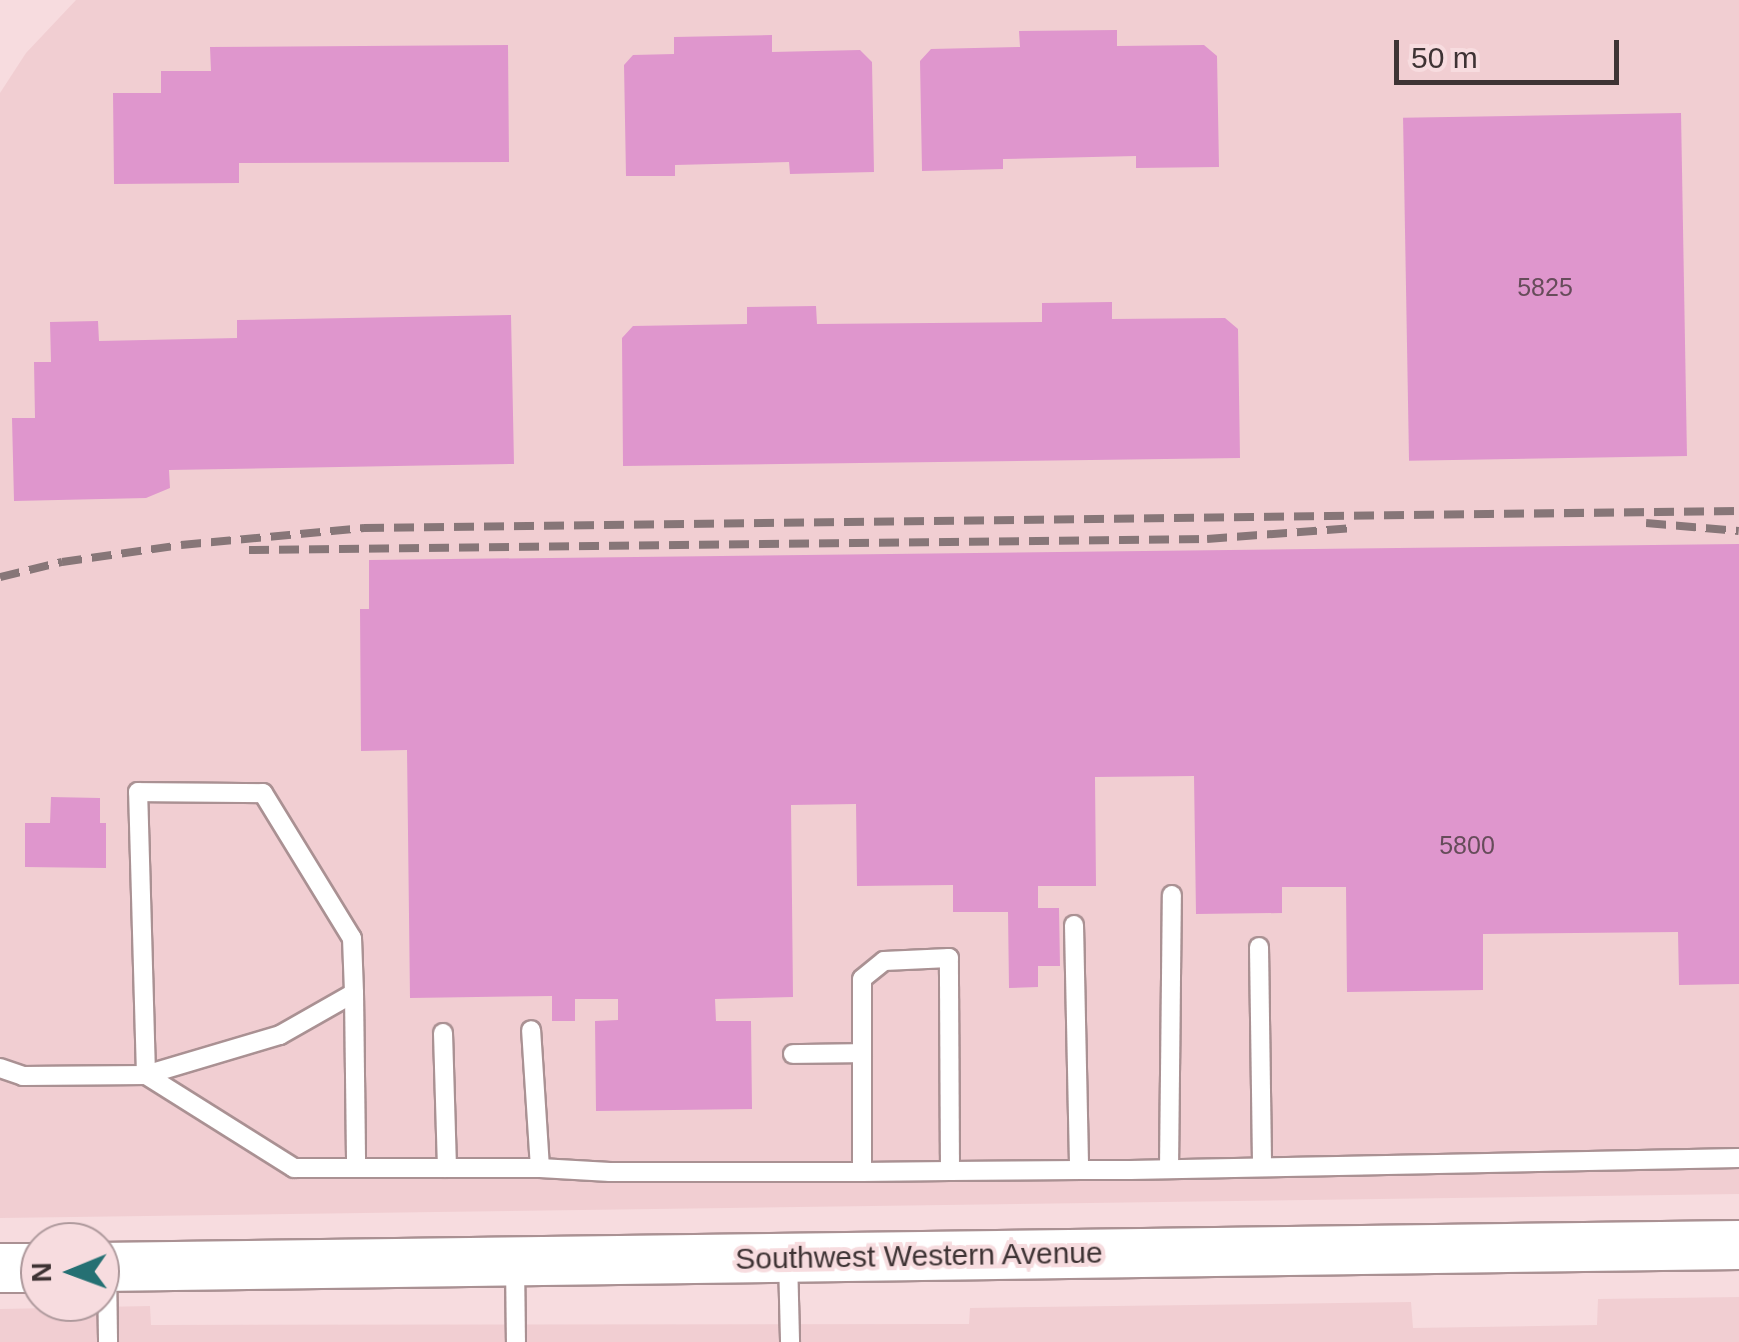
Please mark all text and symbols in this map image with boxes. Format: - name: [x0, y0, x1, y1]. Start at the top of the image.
- scale bar: [1399, 20, 1624, 82]
- text: 50 m: [1411, 41, 1478, 74]
- house number: 5825: [1517, 272, 1573, 302]
- house number: 5800: [1439, 830, 1495, 860]
- north arrow: [20, 1222, 120, 1322]
- street label: Southwest Western Avenue: [734, 1235, 1104, 1277]
- text: N: [26, 1262, 57, 1283]

